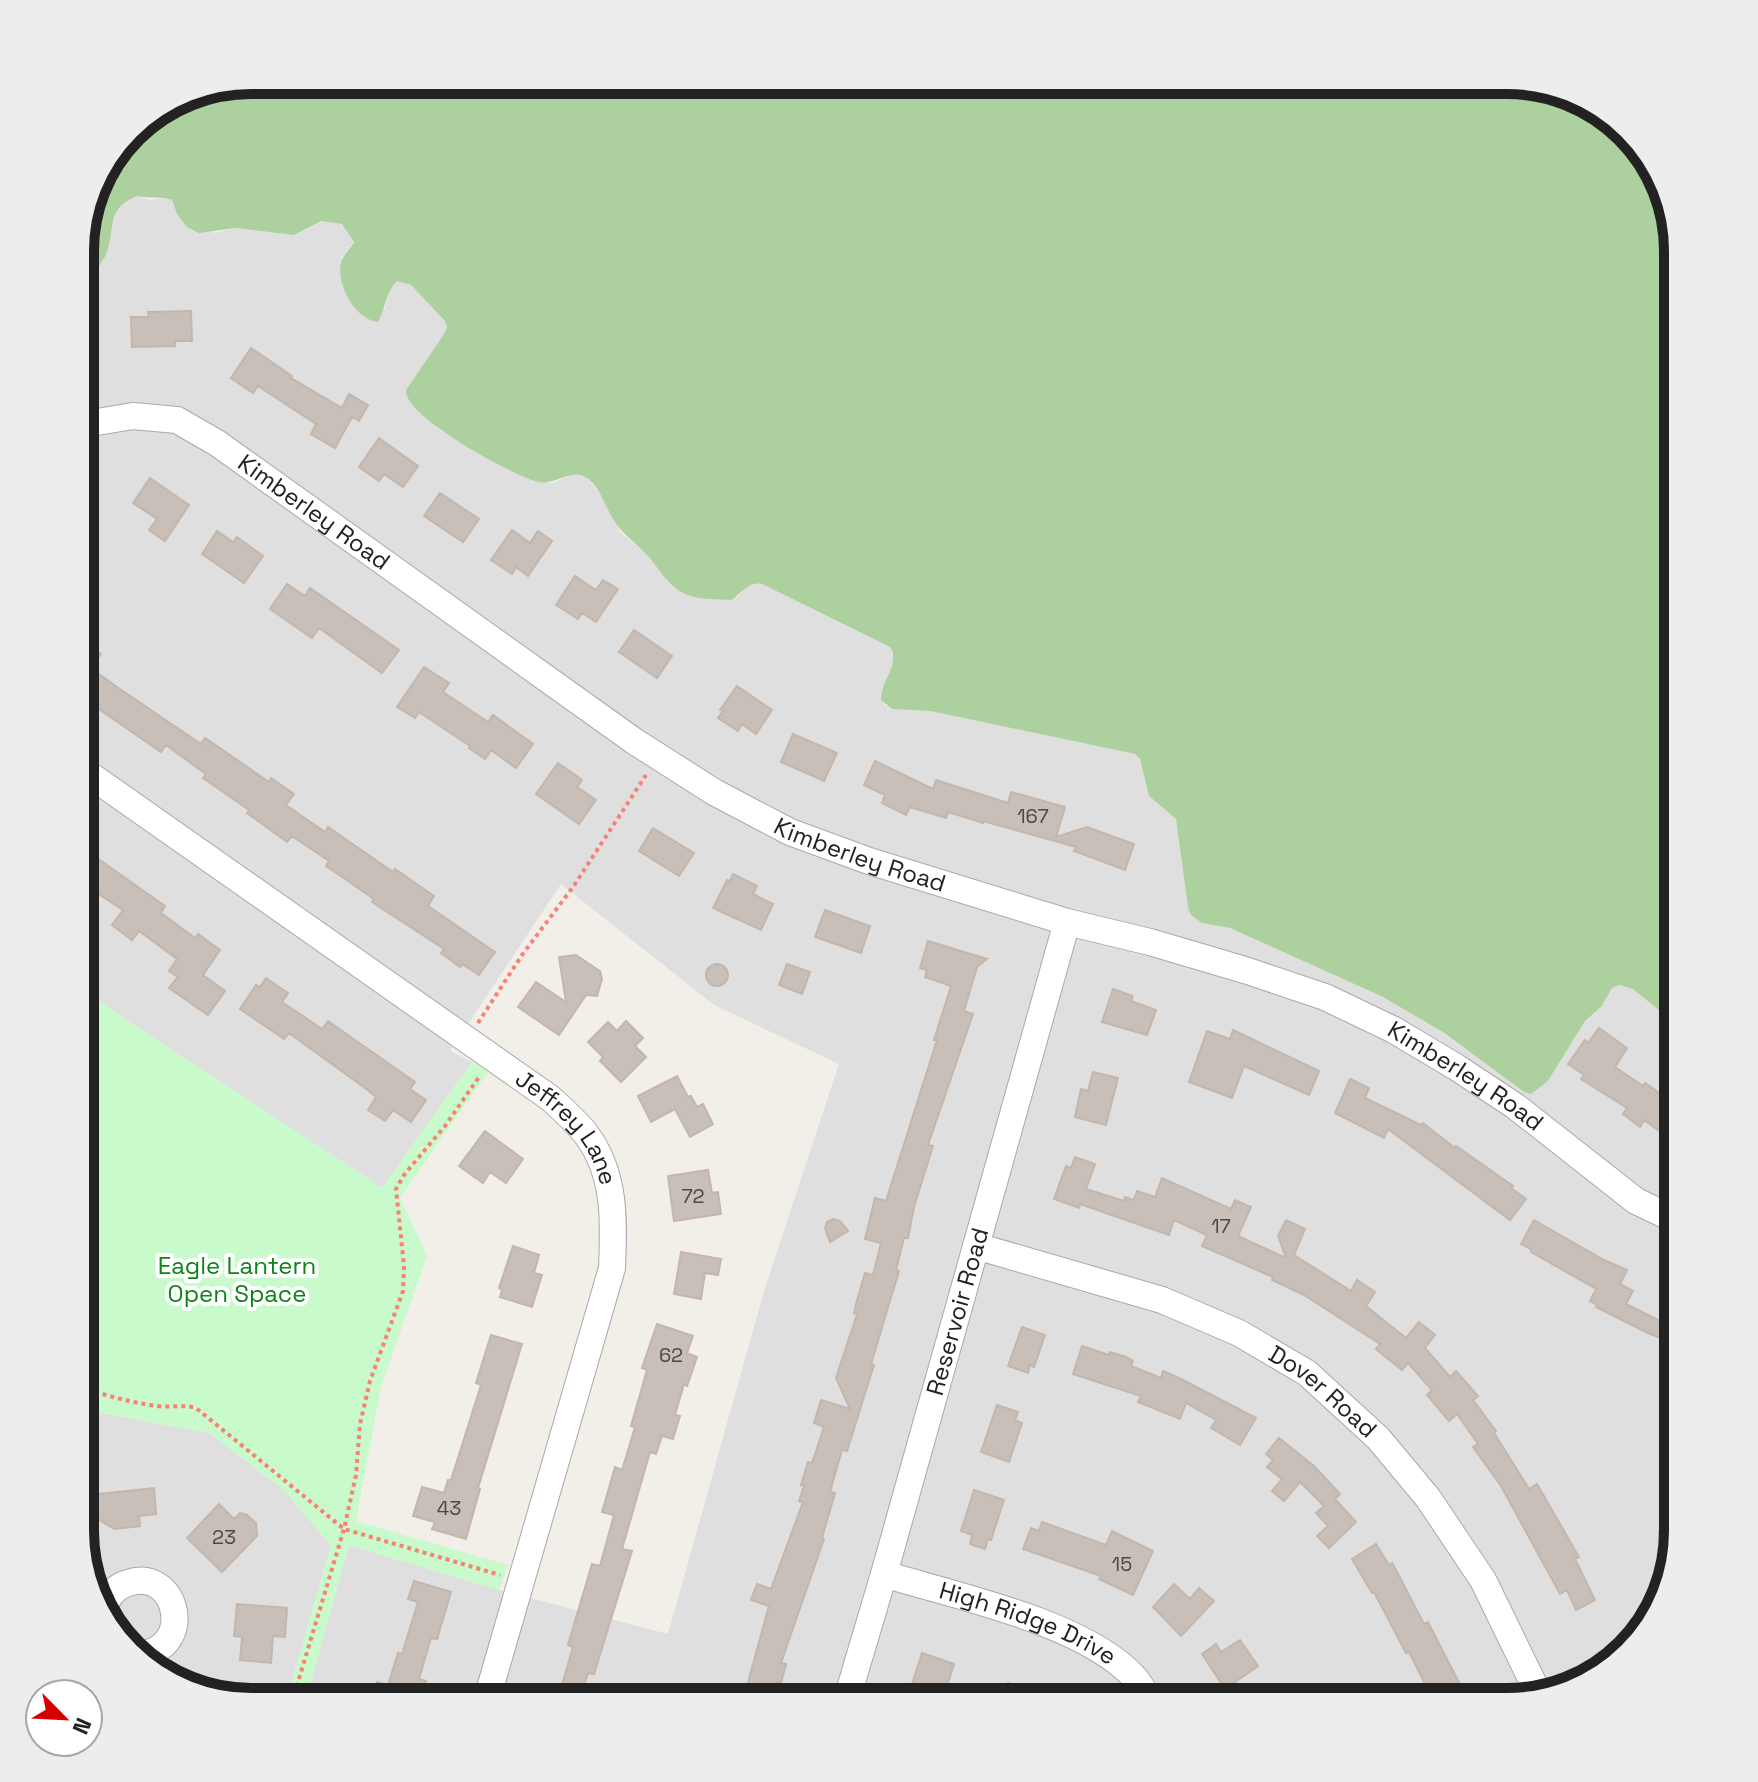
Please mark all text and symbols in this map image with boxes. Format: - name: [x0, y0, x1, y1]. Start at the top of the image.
- street label: Kimberley Road: [232, 447, 396, 577]
- house number: 167: [1017, 803, 1049, 829]
- street label: Kimberley Road: [769, 810, 950, 899]
- street label: Kimberley Road: [1382, 1014, 1550, 1138]
- street label: Jeffrey Lane: [510, 1063, 624, 1188]
- house number: 72: [681, 1183, 705, 1209]
- house number: 17: [1211, 1213, 1231, 1239]
- street label: Reservoir Road: [919, 1224, 995, 1399]
- park label: Eagle Lantern Open Space: [158, 1250, 316, 1309]
- street label: Dover Road: [1263, 1338, 1384, 1444]
- house number: 62: [659, 1342, 683, 1368]
- house number: 43: [437, 1495, 461, 1521]
- house number: 23: [212, 1524, 236, 1550]
- house number: 15: [1112, 1551, 1132, 1577]
- street label: High Ridge Drive: [936, 1574, 1123, 1671]
- north arrow: [24, 1678, 104, 1758]
- text: N: [66, 1714, 98, 1739]

